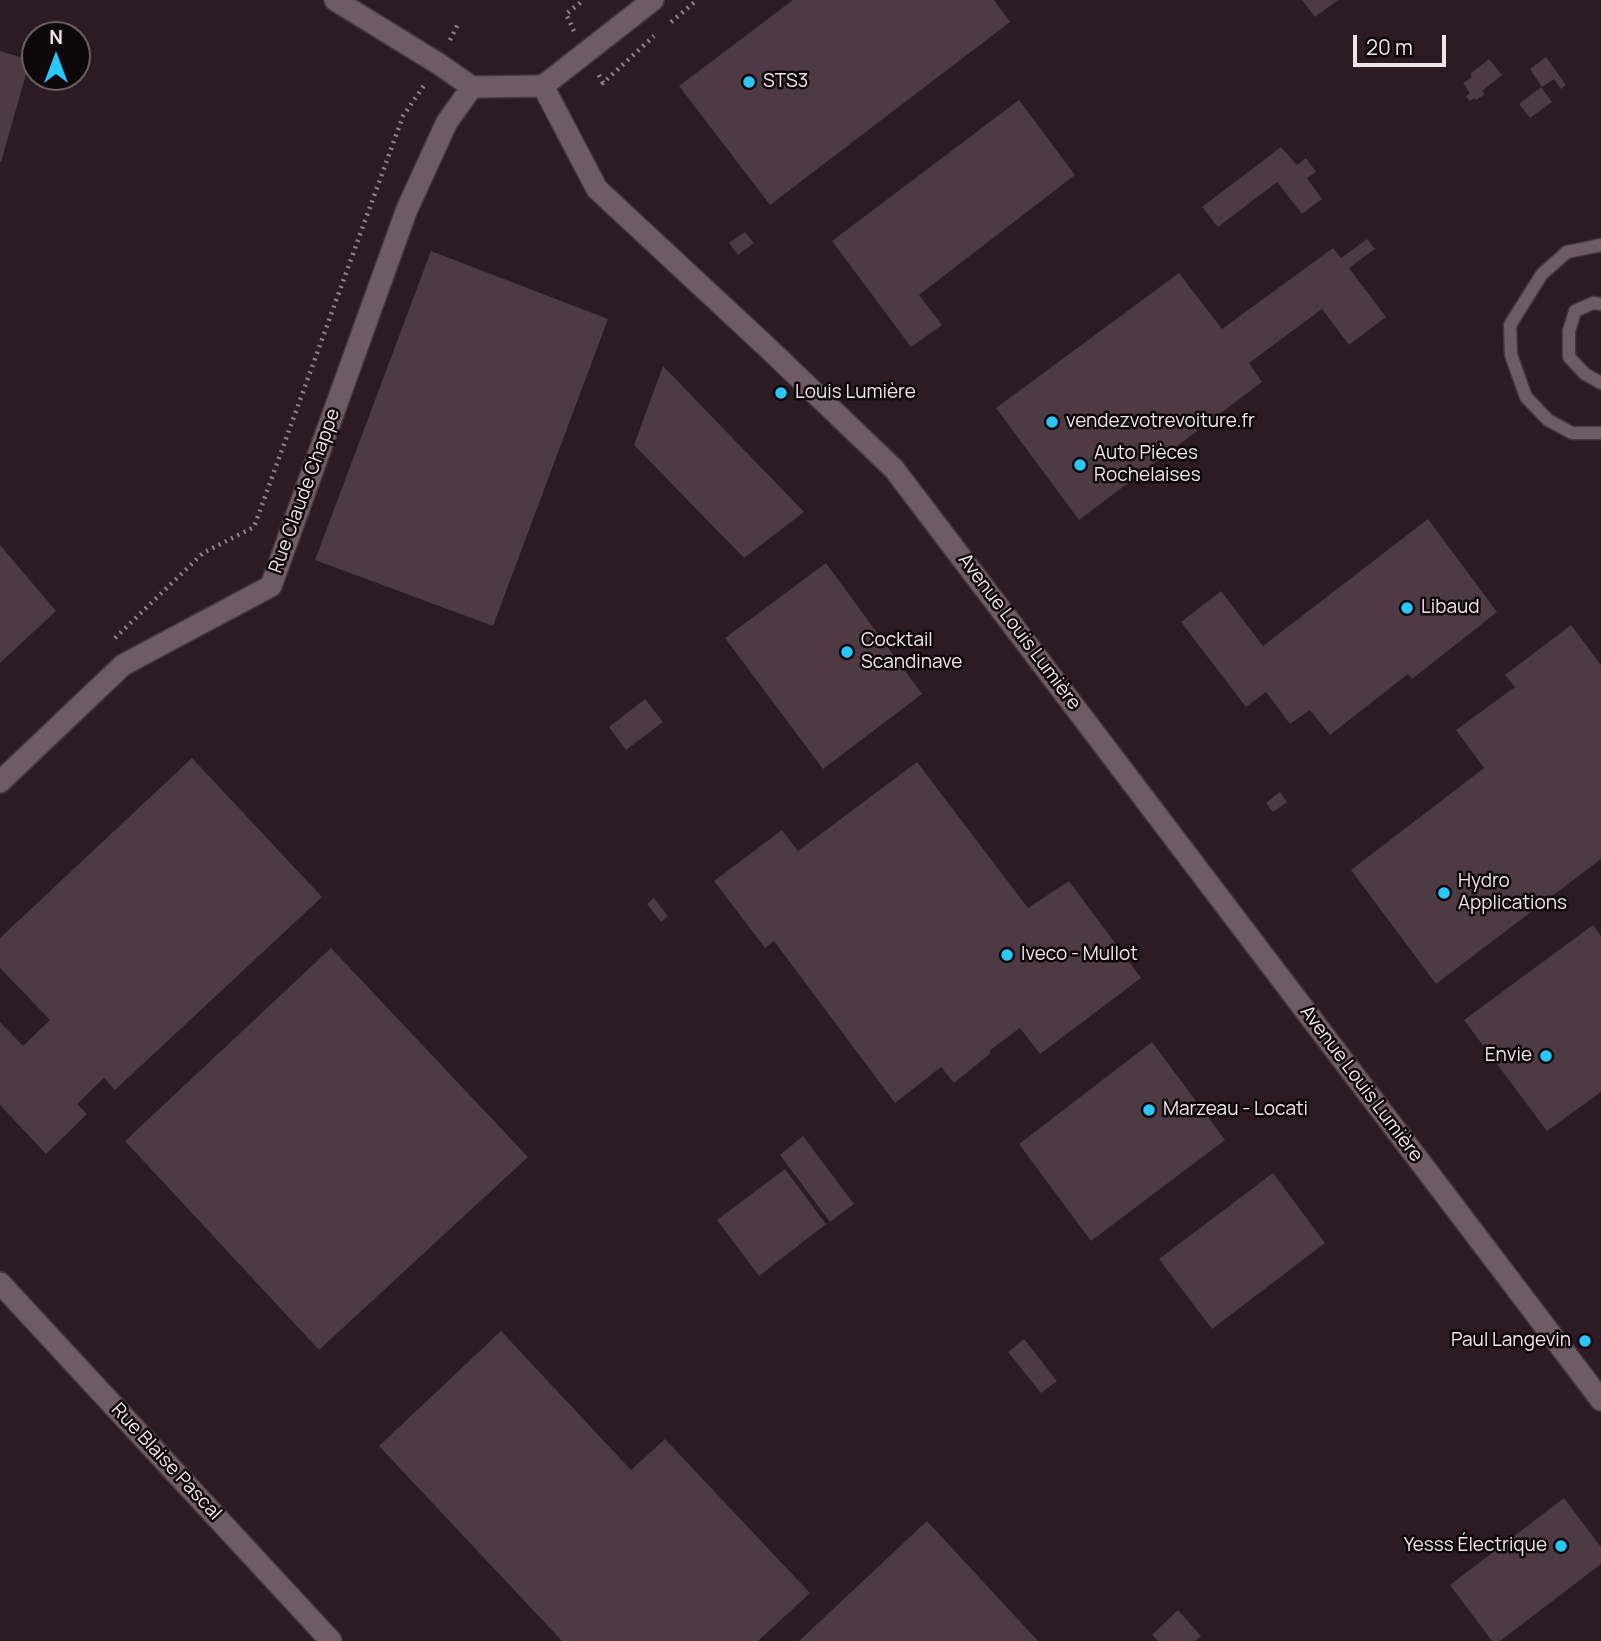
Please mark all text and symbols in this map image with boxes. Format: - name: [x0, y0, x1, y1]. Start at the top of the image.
- north arrow: [21, 21, 91, 91]
- scale bar: [1356, 21, 1449, 65]
- text: N: [49, 24, 63, 50]
- text: 20 m: [1366, 33, 1413, 61]
- place label: STS3: [763, 71, 808, 93]
- marker: STS3: [741, 74, 757, 90]
- place label: Louis Lumière: [795, 382, 916, 404]
- marker: Louis Lumière: [773, 385, 789, 401]
- street label: Rue Claude Chappe: [265, 406, 345, 576]
- place label: vendezvotrevoiture.fr: [1066, 411, 1255, 433]
- marker: vendezvotrevoiture.fr: [1044, 414, 1060, 430]
- place label: Auto Pièces Rochelaises: [1094, 443, 1201, 487]
- marker: Auto Pièces Rochelaises: [1072, 457, 1088, 473]
- street label: Avenue Louis Lumière: [953, 549, 1085, 715]
- place label: Libaud: [1421, 597, 1479, 619]
- marker: Libaud: [1399, 600, 1415, 616]
- place label: Cocktail Scandinave: [861, 630, 962, 674]
- marker: Cocktail Scandinave: [839, 644, 855, 660]
- place label: Hydro Applications: [1458, 871, 1567, 915]
- marker: Hydro Applications: [1436, 885, 1452, 901]
- place label: Iveco - Mullot: [1021, 944, 1138, 966]
- marker: Iveco - Mullot: [999, 947, 1015, 963]
- street label: Avenue Louis Lumière: [1295, 1001, 1427, 1167]
- place label: Envie: [1485, 1045, 1532, 1067]
- marker: Envie: [1538, 1048, 1554, 1064]
- place label: Marzeau - Locati: [1163, 1099, 1308, 1121]
- marker: Marzeau - Locati: [1141, 1102, 1157, 1118]
- place label: Paul Langevin: [1451, 1330, 1571, 1352]
- marker: Paul Langevin: [1577, 1333, 1593, 1349]
- street label: Rue Blaise Pascal: [106, 1399, 226, 1525]
- place label: Yesss Électrique: [1404, 1535, 1547, 1557]
- marker: Yesss Électrique: [1553, 1538, 1569, 1554]

